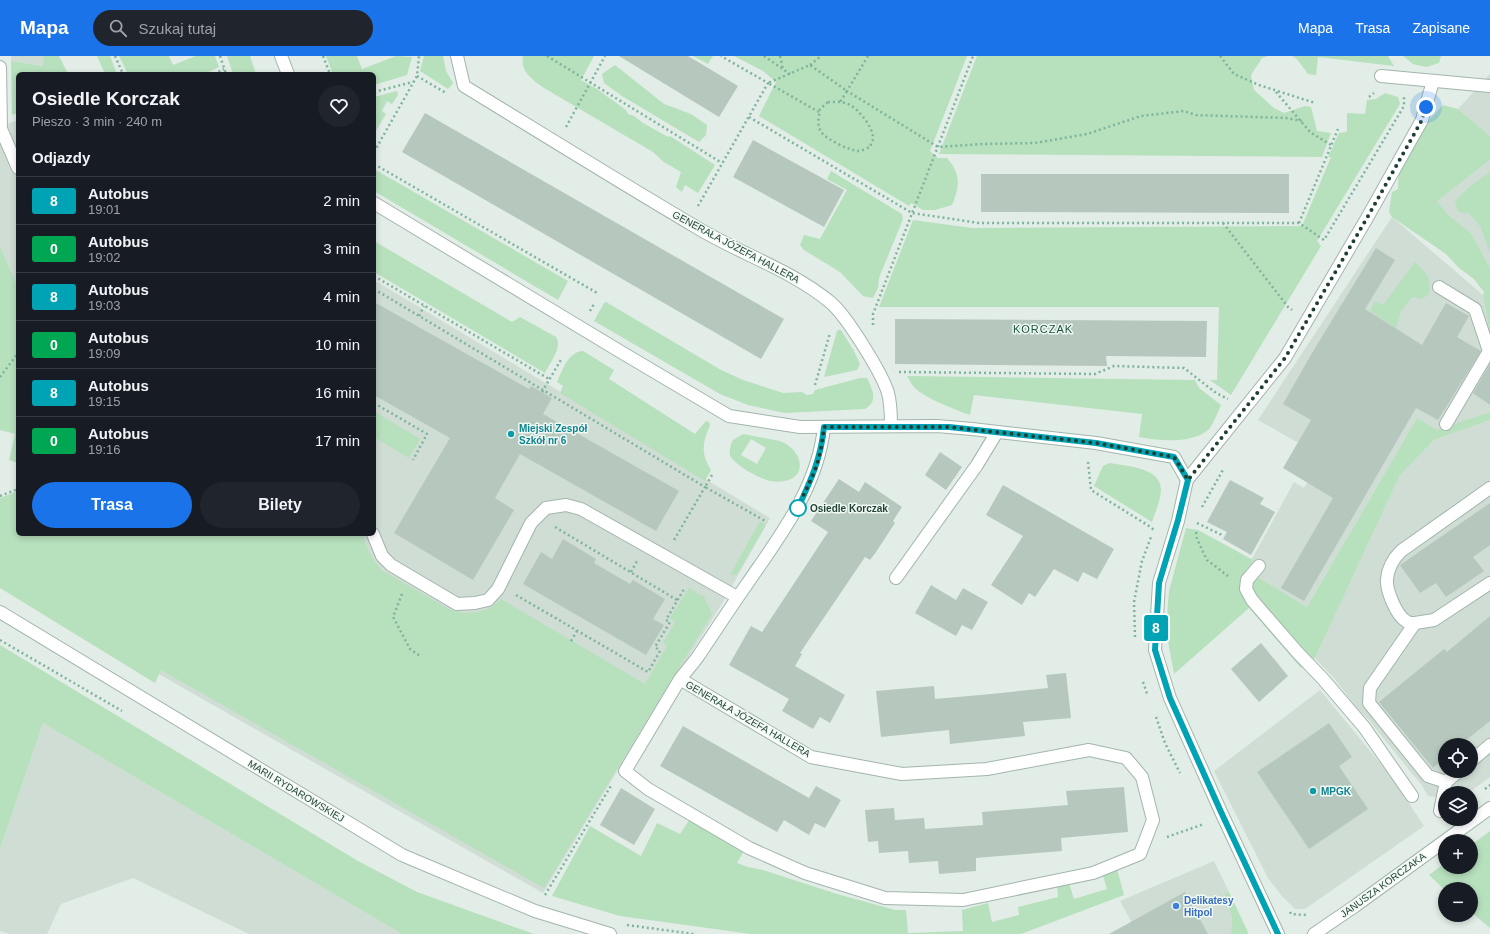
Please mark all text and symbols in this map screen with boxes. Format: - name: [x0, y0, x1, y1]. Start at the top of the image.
- search box: [93, 10, 373, 46]
- text: Mapa: [20, 17, 69, 38]
- icon: search: [107, 17, 129, 39]
- text: Szukaj tutaj: [139, 20, 216, 37]
- text: Mapa: [1298, 20, 1333, 36]
- text: Trasa: [1355, 20, 1390, 36]
- text: Zapisane: [1412, 20, 1470, 36]
- button: heart: [318, 85, 360, 127]
- text: Osiedle Korczak: [32, 88, 180, 109]
- your location: [1416, 97, 1436, 117]
- text: Pieszo · 3 min · 240 m: [32, 114, 162, 129]
- text: Odjazdy: [32, 149, 90, 166]
- text: Autobus: [88, 185, 149, 202]
- text: 2 min: [323, 192, 360, 209]
- text: 8: [50, 193, 58, 209]
- text: 19:01: [88, 202, 121, 217]
- street label: GENERAŁA JÓZEFA HALLERA: [671, 208, 802, 285]
- text: Autobus: [88, 233, 149, 250]
- text: 3 min: [323, 240, 360, 257]
- text: 0: [50, 241, 58, 257]
- text: 19:02: [88, 250, 121, 265]
- text: Autobus: [88, 281, 149, 298]
- text: 4 min: [323, 288, 360, 305]
- text: 8: [50, 289, 58, 305]
- text: 19:03: [88, 298, 121, 313]
- district label: KORCZAK: [1013, 323, 1073, 335]
- text: Autobus: [88, 329, 149, 346]
- text: 10 min: [315, 336, 360, 353]
- text: 0: [50, 337, 58, 353]
- text: 19:09: [88, 346, 121, 361]
- text: Autobus: [88, 377, 149, 394]
- text: 16 min: [315, 384, 360, 401]
- text: 8: [50, 385, 58, 401]
- text: 19:15: [88, 394, 121, 409]
- place label: Miejski Zespół Szkół nr 6: [519, 423, 588, 446]
- text: Autobus: [88, 425, 149, 442]
- marker: Miejski Zespół Szkół nr 6: [506, 429, 516, 439]
- text: 17 min: [315, 432, 360, 449]
- text: 0: [50, 433, 58, 449]
- text: 19:16: [88, 442, 121, 457]
- button: Trasa: [32, 482, 192, 528]
- button: Bilety: [200, 482, 360, 528]
- marker: Osiedle Korczak: [789, 499, 807, 517]
- place label: Osiedle Korczak: [810, 503, 888, 514]
- line badge: 8: [1143, 615, 1169, 641]
- text: 8: [1152, 620, 1160, 636]
- street label: GENERAŁA JÓZEFA HALLERA: [684, 678, 813, 759]
- map controls: [1438, 738, 1478, 922]
- button: locate: [1438, 738, 1478, 778]
- street label: MARII RYDAROWSKIEJ: [246, 758, 346, 824]
- marker: MPGK: [1308, 786, 1318, 796]
- place label: MPGK: [1321, 786, 1352, 797]
- button: layers: [1438, 786, 1478, 826]
- button: +: [1438, 834, 1478, 874]
- street label: JANUSZA KORCZAKA: [1338, 850, 1428, 920]
- button: −: [1438, 882, 1478, 922]
- place label: Delikatesy Hitpol: [1184, 895, 1234, 918]
- marker: Delikatesy Hitpol: [1171, 901, 1181, 911]

